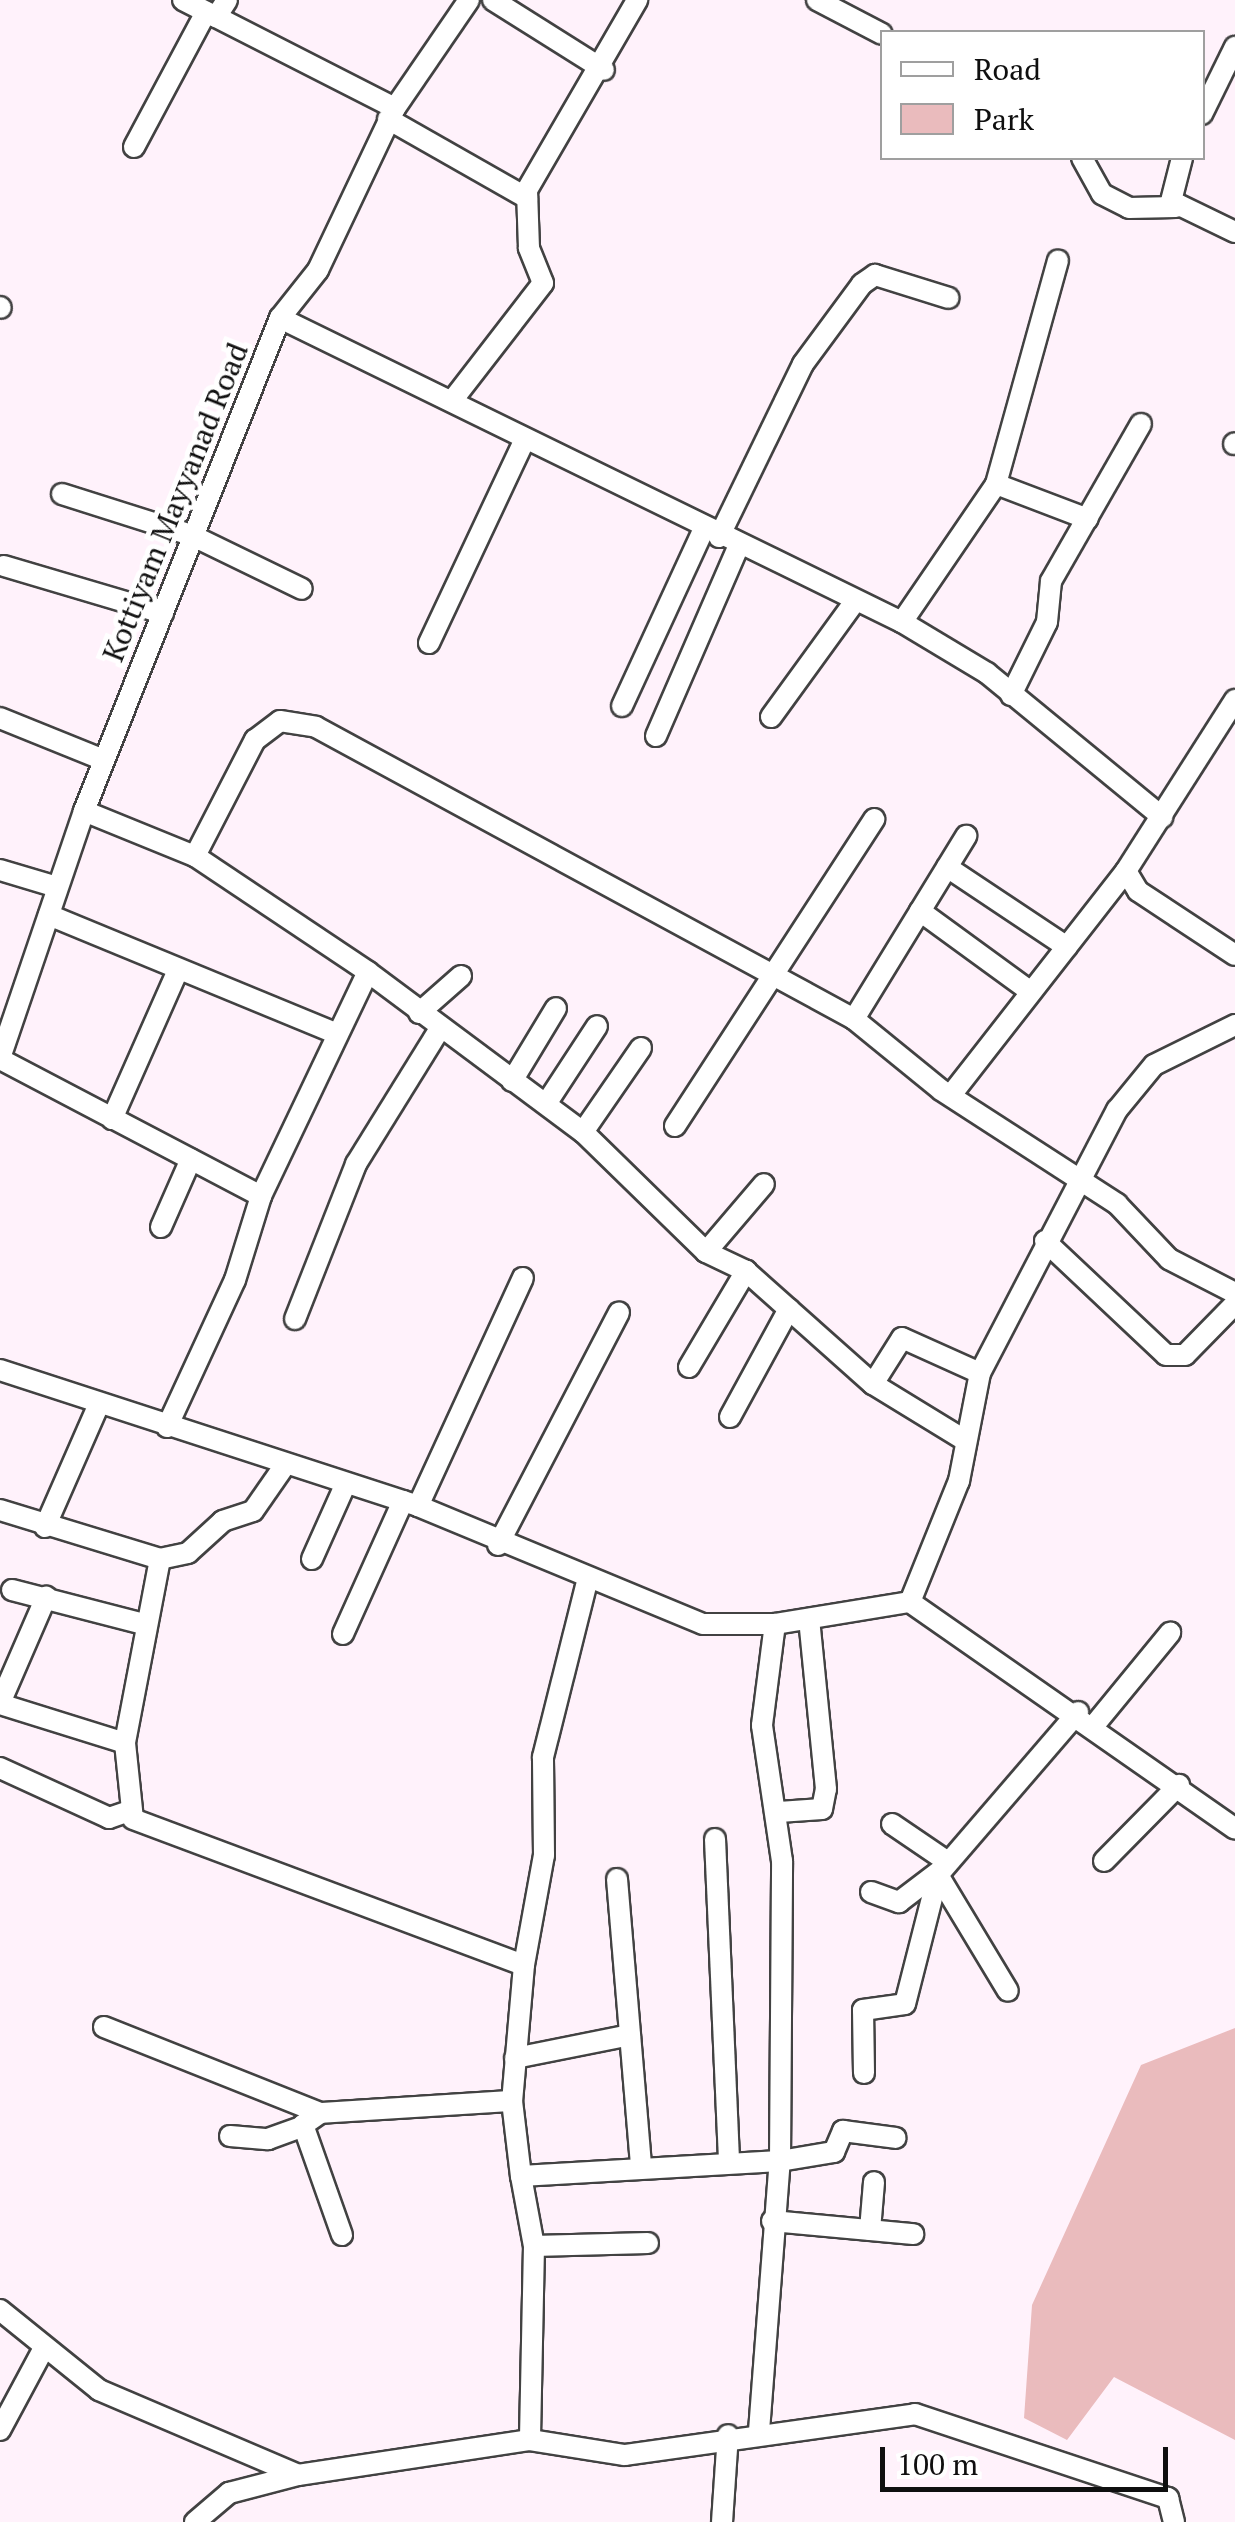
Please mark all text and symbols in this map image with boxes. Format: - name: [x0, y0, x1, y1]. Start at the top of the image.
- legend: [880, 30, 1205, 160]
- text: Road: [974, 49, 1041, 89]
- text: Park: [974, 99, 1034, 139]
- street label: Kottiyam Mayyanad Road: [95, 338, 255, 666]
- scale bar: [885, 2427, 1172, 2489]
- text: 100 m: [897, 2444, 978, 2484]

